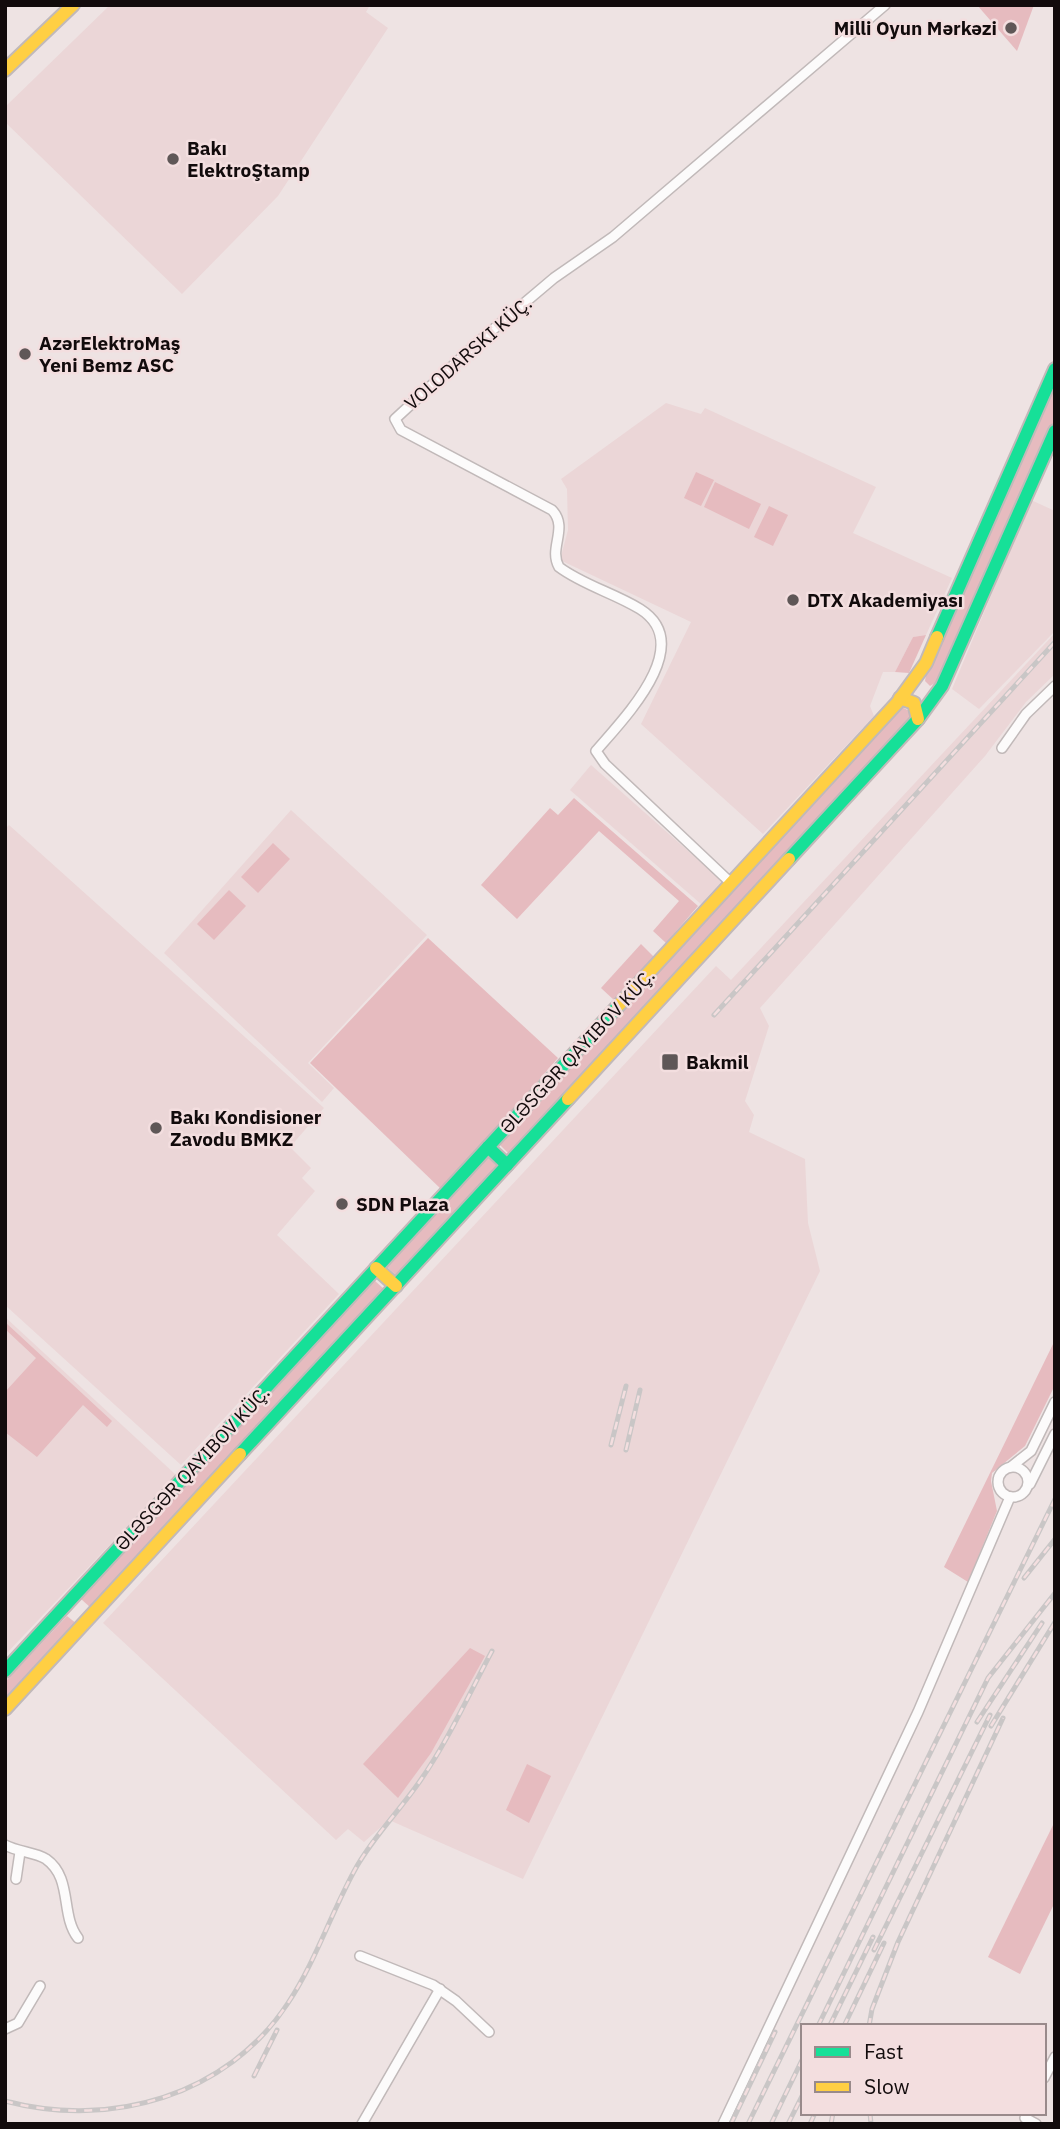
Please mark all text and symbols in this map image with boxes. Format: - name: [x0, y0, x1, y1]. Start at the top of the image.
- place label: Milli Oyun Mərkəzi: [834, 16, 997, 40]
- marker: Milli Oyun Mərkəzi: [1003, 20, 1019, 36]
- place label: Bakı ElektroŞtamp: [187, 136, 310, 182]
- marker: Bakı ElektroŞtamp: [165, 151, 181, 167]
- street label: VOLODARSKI KÜÇ.: [399, 291, 537, 415]
- place label: AzərElektroMaş Yeni Bemz ASC: [39, 331, 180, 377]
- marker: AzərElektroMaş Yeni Bemz ASC: [17, 346, 33, 362]
- place label: DTX Akademiyası: [807, 588, 963, 612]
- marker: DTX Akademiyası: [785, 592, 801, 608]
- street label: ƏLƏSGƏR QAYIBOV KÜÇ.: [494, 963, 660, 1139]
- place label: Bakmil: [686, 1050, 749, 1074]
- marker: Bakmil: [660, 1052, 680, 1072]
- place label: Bakı Kondisioner Zavodu BMKZ: [170, 1105, 322, 1151]
- marker: Bakı Kondisioner Zavodu BMKZ: [148, 1120, 164, 1136]
- place label: SDN Plaza: [356, 1192, 449, 1216]
- marker: SDN Plaza: [334, 1196, 350, 1212]
- street label: ƏLƏSGƏR QAYIBOV KÜÇ.: [109, 1380, 275, 1556]
- legend: [801, 2024, 1046, 2115]
- text: Fast: [864, 2037, 904, 2065]
- text: Slow: [864, 2072, 910, 2100]

